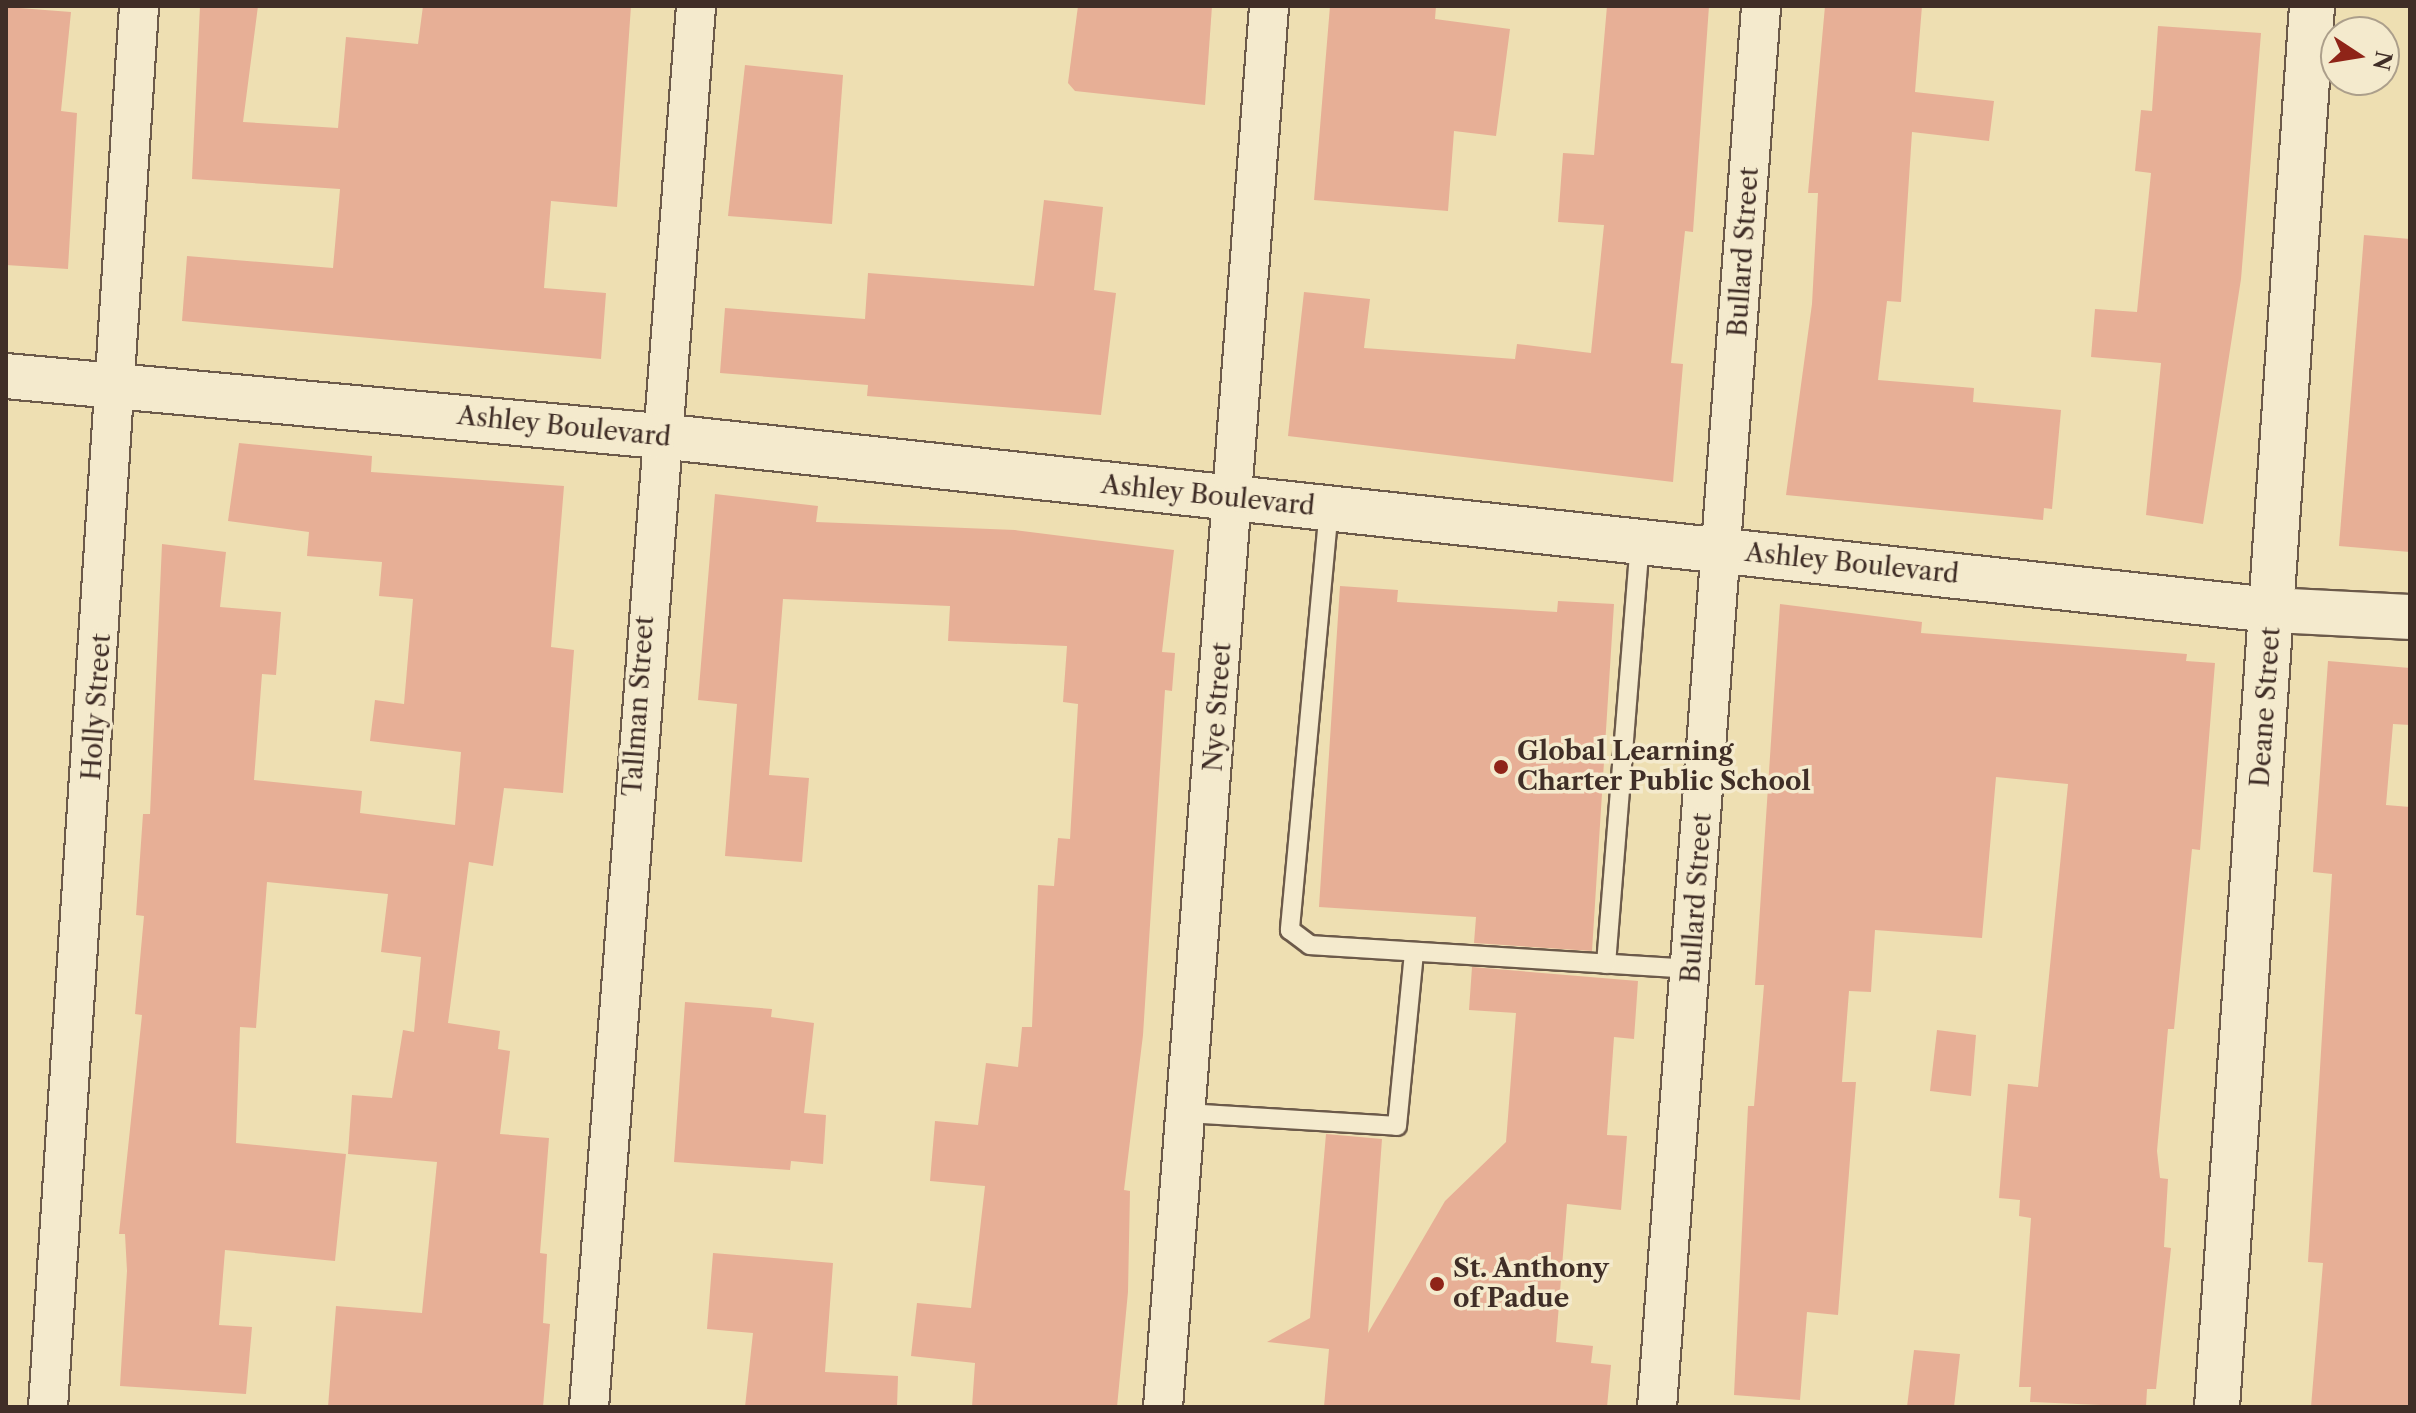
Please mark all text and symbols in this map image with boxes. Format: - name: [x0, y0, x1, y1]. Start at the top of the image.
- north arrow: [2320, 16, 2400, 96]
- text: N: [2367, 49, 2397, 73]
- street label: Bullard Street: [1722, 166, 1766, 338]
- street label: Ashley Boulevard: [455, 400, 673, 454]
- street label: Ashley Boulevard: [1099, 469, 1317, 523]
- street label: Ashley Boulevard: [1743, 537, 1961, 591]
- street label: Tallman Street: [617, 615, 661, 797]
- street label: Deane Street: [2245, 626, 2287, 788]
- street label: Holly Street: [76, 632, 118, 782]
- street label: Nye Street: [1198, 641, 1238, 773]
- place label: Global Learning Charter Public School: [1517, 736, 1811, 798]
- marker: Global Learning Charter Public School: [1492, 758, 1510, 776]
- street label: Bullard Street: [1675, 812, 1719, 984]
- place label: St. Anthony of Padue: [1453, 1253, 1610, 1314]
- marker: St. Anthony of Padue: [1428, 1275, 1446, 1293]

